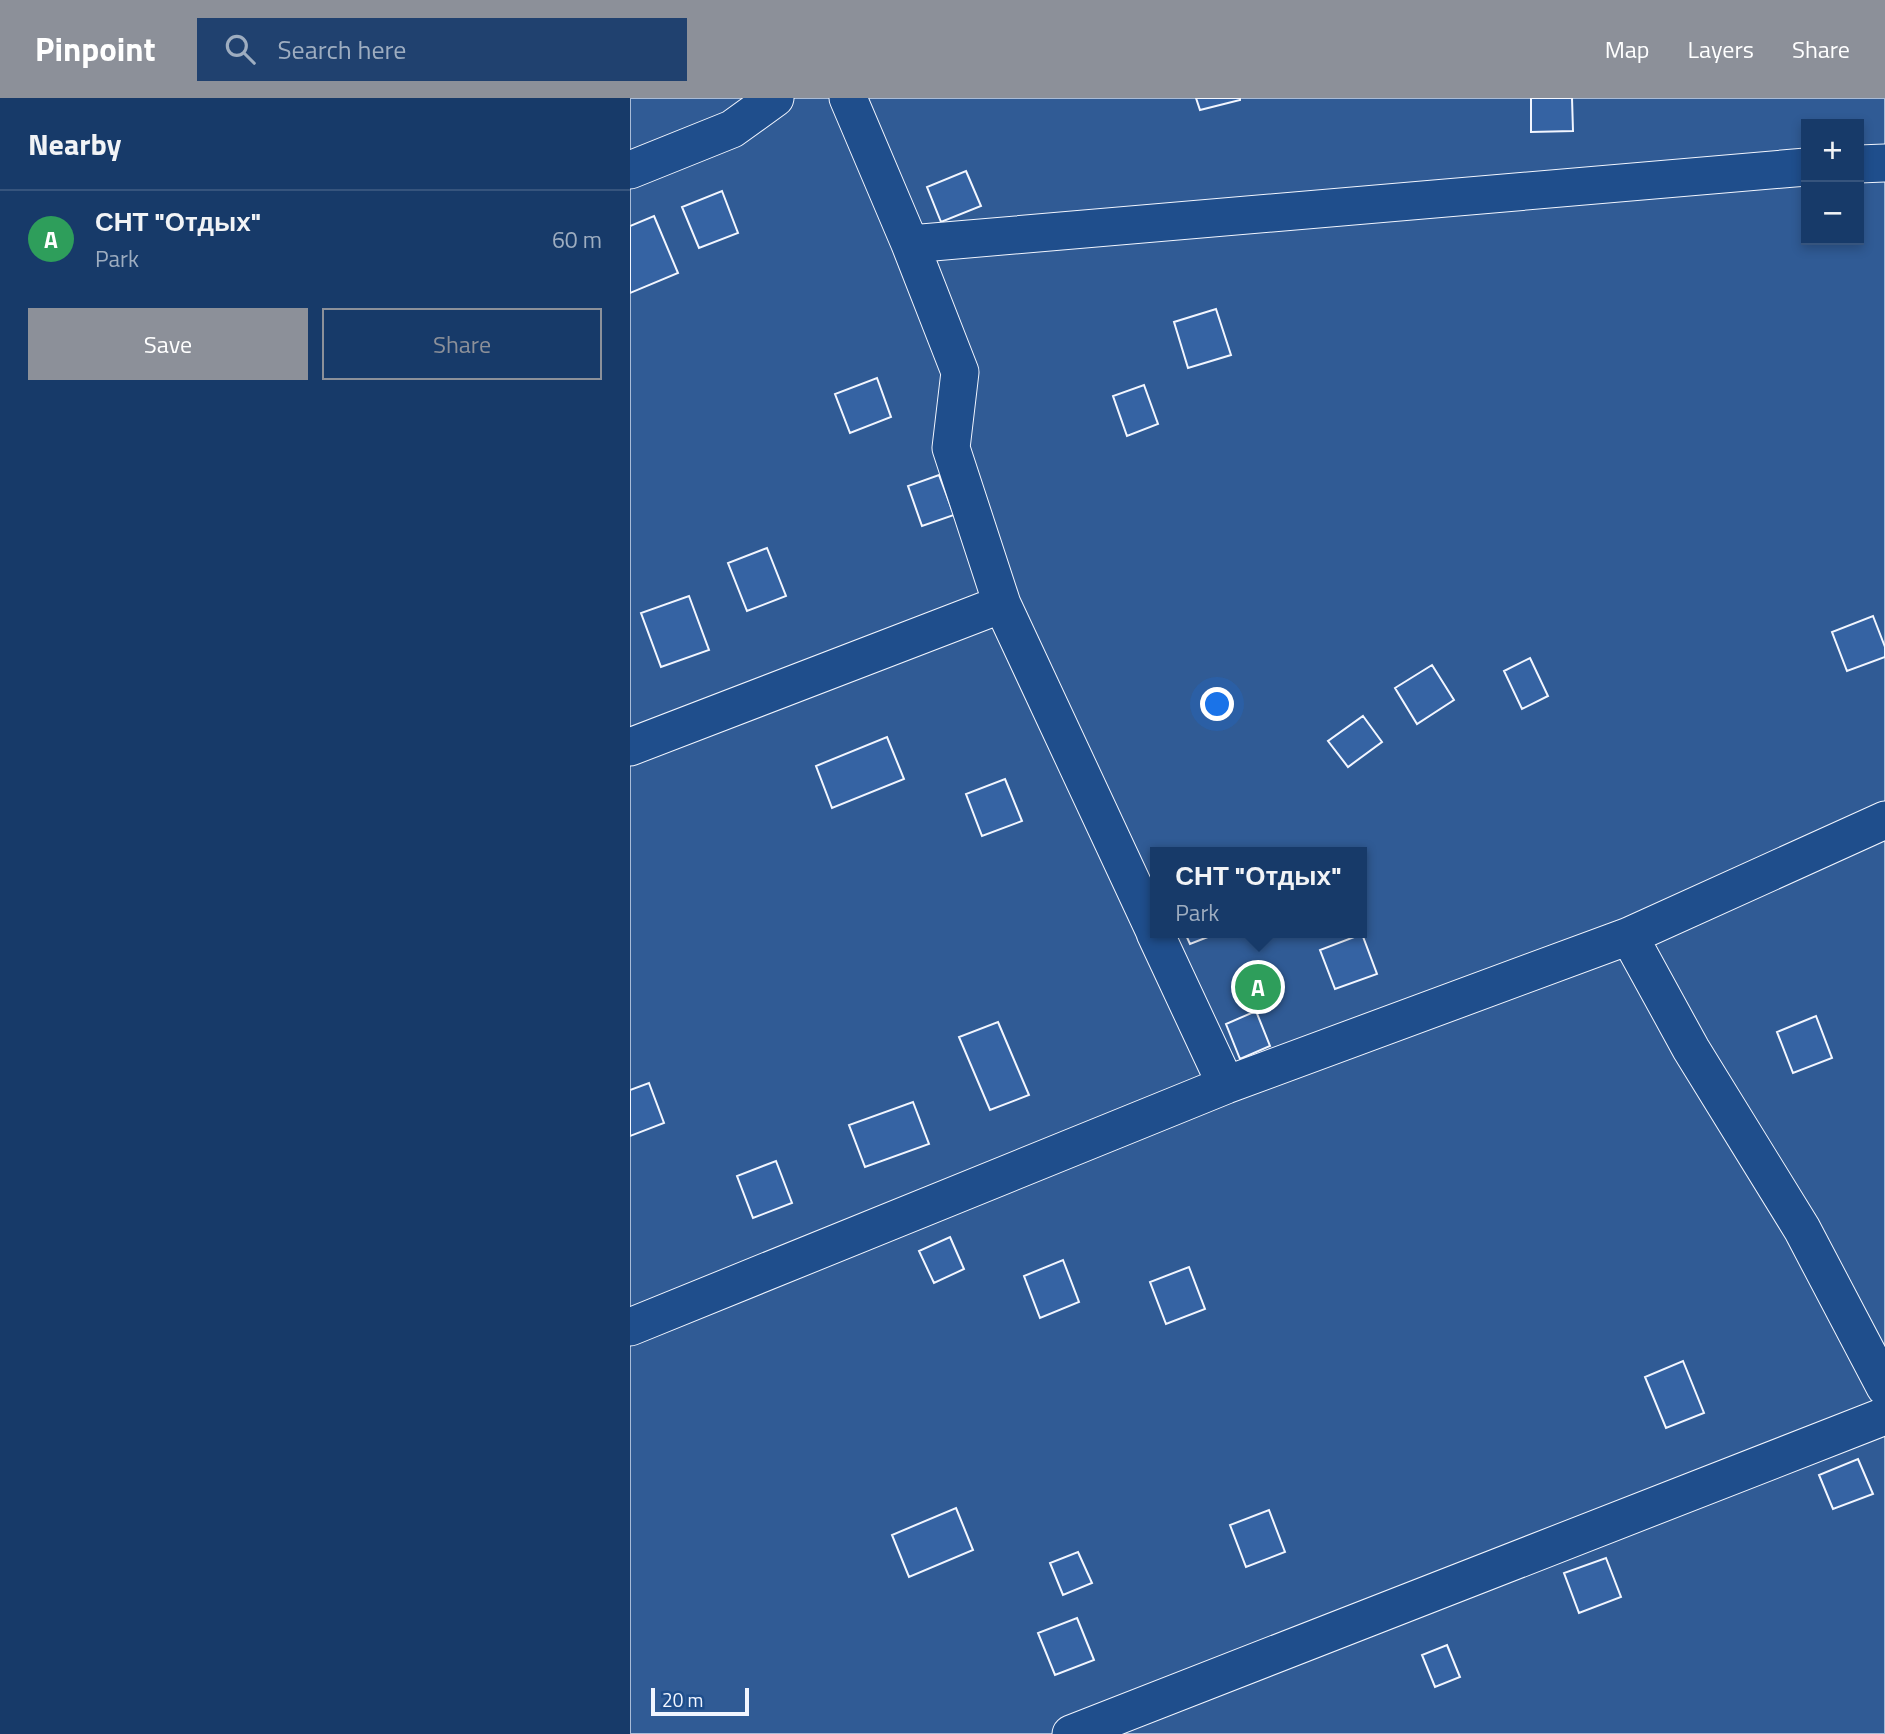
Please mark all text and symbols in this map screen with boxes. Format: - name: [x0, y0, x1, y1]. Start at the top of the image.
- search box: [197, 18, 687, 81]
- text: Pinpoint: [35, 24, 155, 74]
- icon: search: [221, 30, 259, 68]
- text: Search here: [277, 30, 406, 69]
- text: Map: [1605, 31, 1650, 67]
- text: Layers: [1688, 31, 1754, 67]
- text: Share: [1792, 31, 1850, 67]
- map controls: [1801, 119, 1864, 245]
- button: +: [1801, 119, 1864, 182]
- text: Nearby: [28, 121, 121, 167]
- button: −: [1801, 182, 1864, 245]
- text: СНТ "Отдых": [95, 202, 261, 241]
- text: A: [44, 222, 58, 257]
- text: 60 m: [552, 222, 602, 257]
- text: Park: [95, 241, 139, 276]
- button: Save: [28, 308, 308, 380]
- button: Share: [322, 308, 602, 380]
- your location: [1200, 687, 1234, 721]
- popup: [1150, 847, 1367, 938]
- text: СНТ "Отдых": [1175, 856, 1342, 895]
- text: Park: [1175, 895, 1219, 930]
- pin: A: [1235, 961, 1281, 1013]
- scale bar: [651, 1685, 749, 1717]
- text: 20 m: [662, 1685, 703, 1714]

